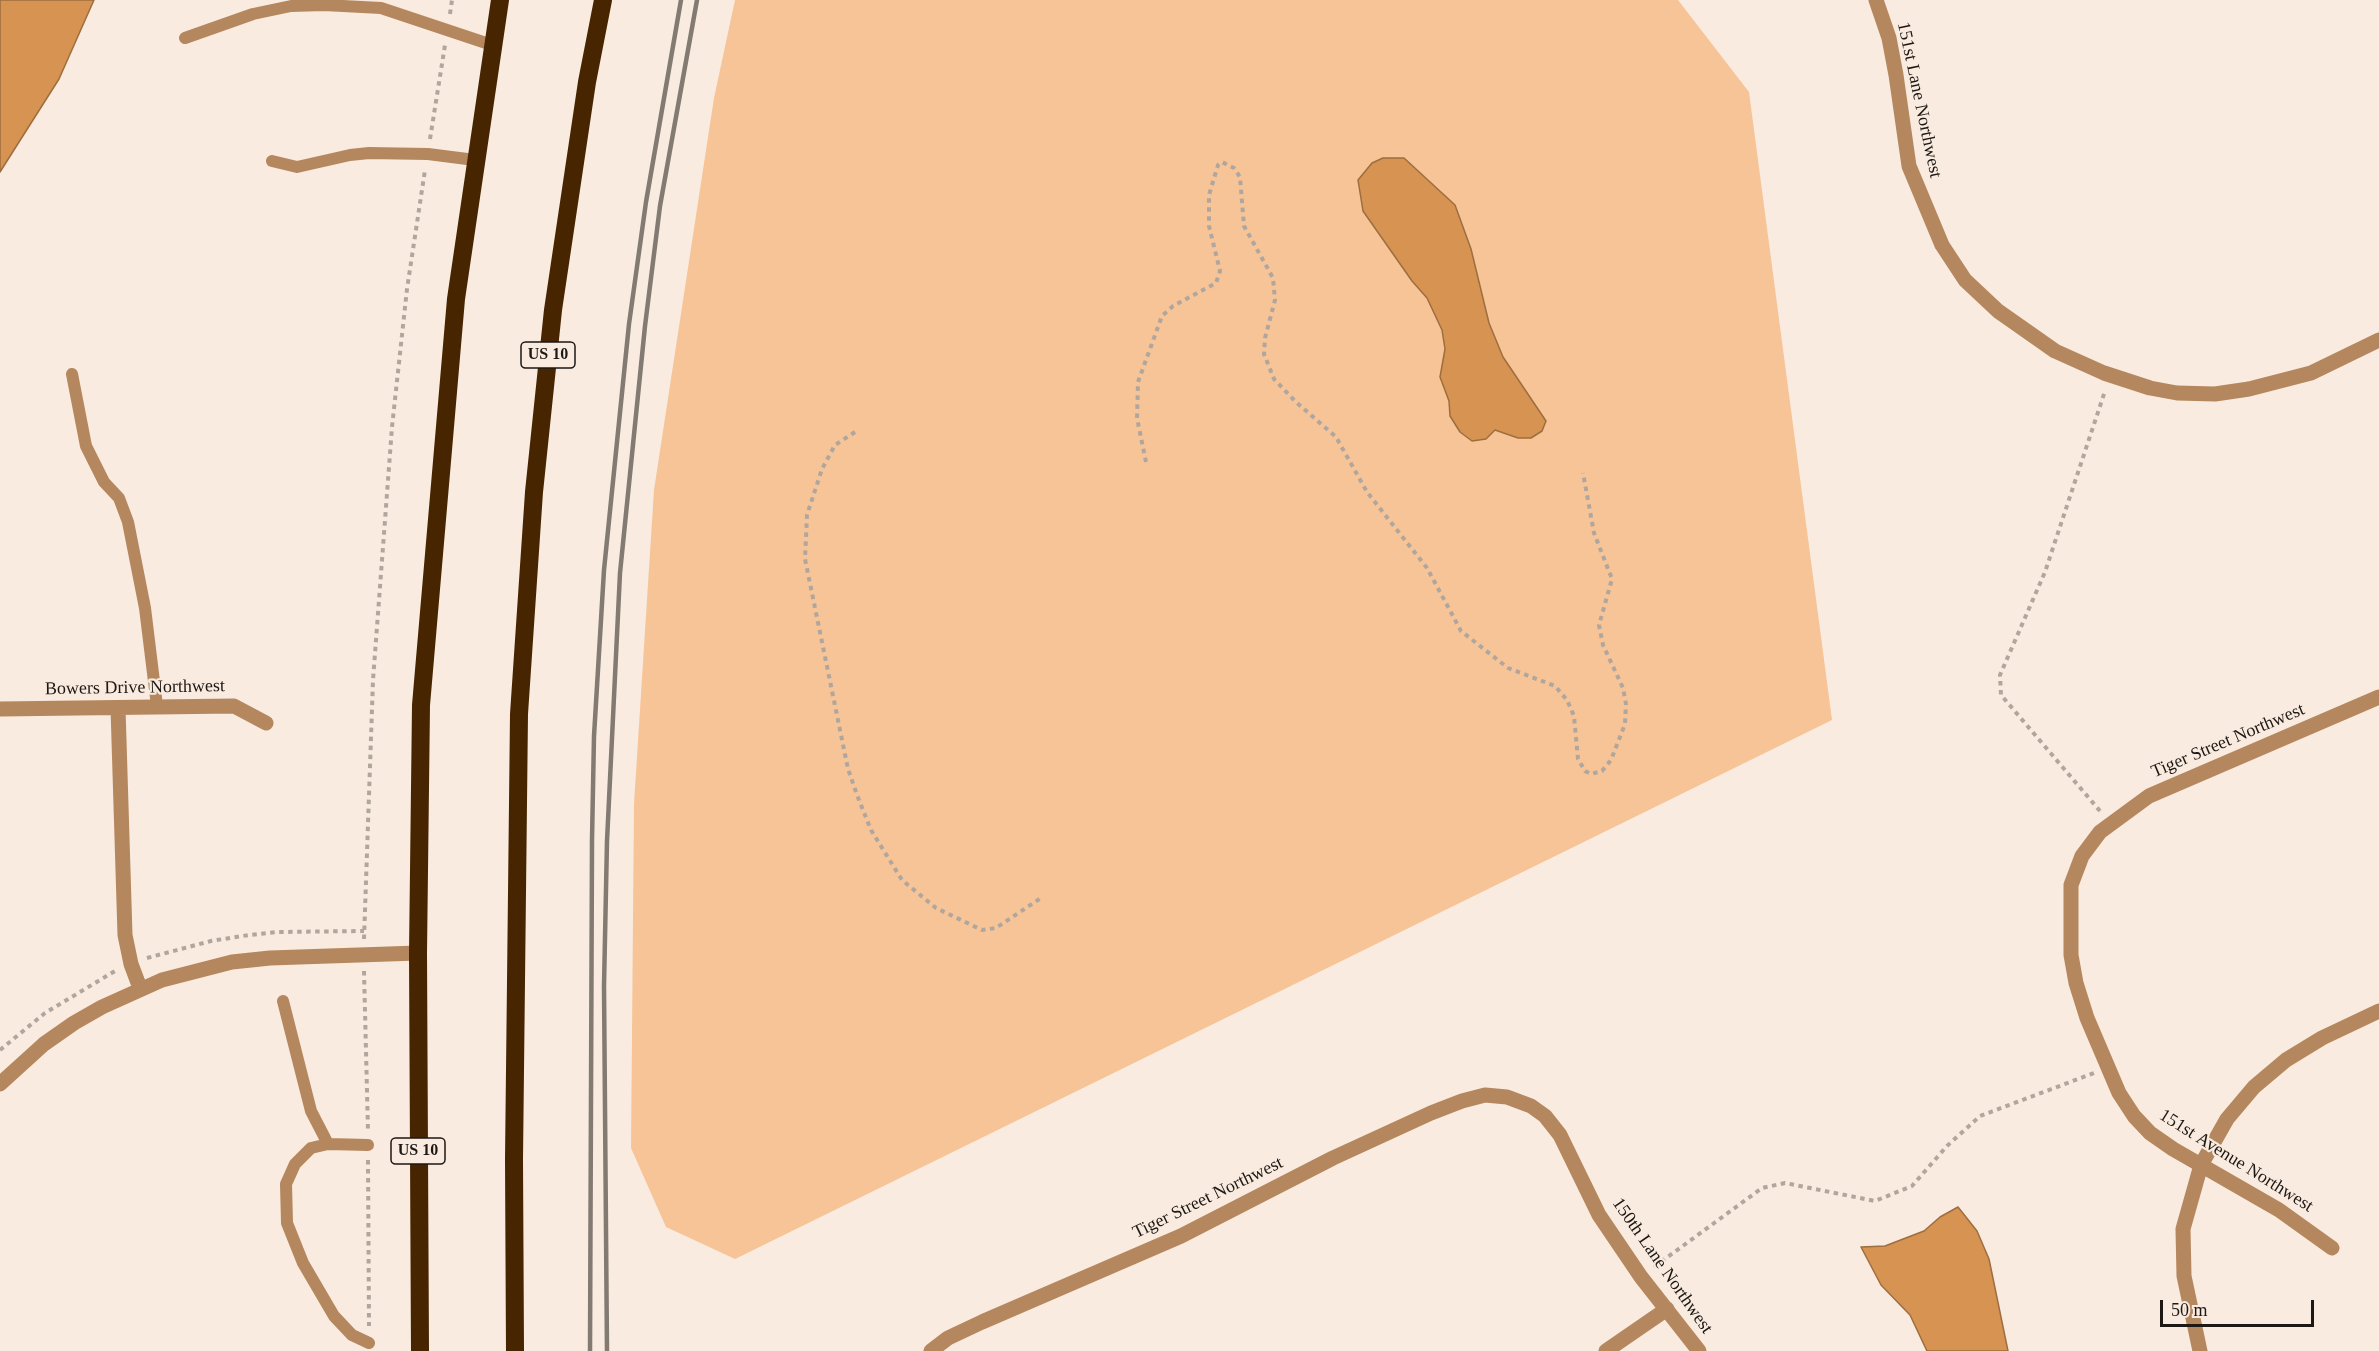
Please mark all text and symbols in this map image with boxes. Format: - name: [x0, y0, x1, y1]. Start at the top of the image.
- street label: 151st Lane Northwest: [1892, 20, 1946, 180]
- road number: US 10: [521, 342, 575, 368]
- street label: Bowers Drive Northwest: [45, 676, 225, 700]
- street label: Tiger Street Northwest: [2148, 699, 2308, 783]
- street label: 151st Avenue Northwest: [2155, 1105, 2317, 1217]
- road number: US 10: [391, 1138, 445, 1164]
- street label: Tiger Street Northwest: [1129, 1152, 1287, 1244]
- street label: 150th Lane Northwest: [1607, 1194, 1717, 1338]
- scale bar: [2163, 1288, 2318, 1326]
- text: 50 m: [2171, 1300, 2208, 1320]

